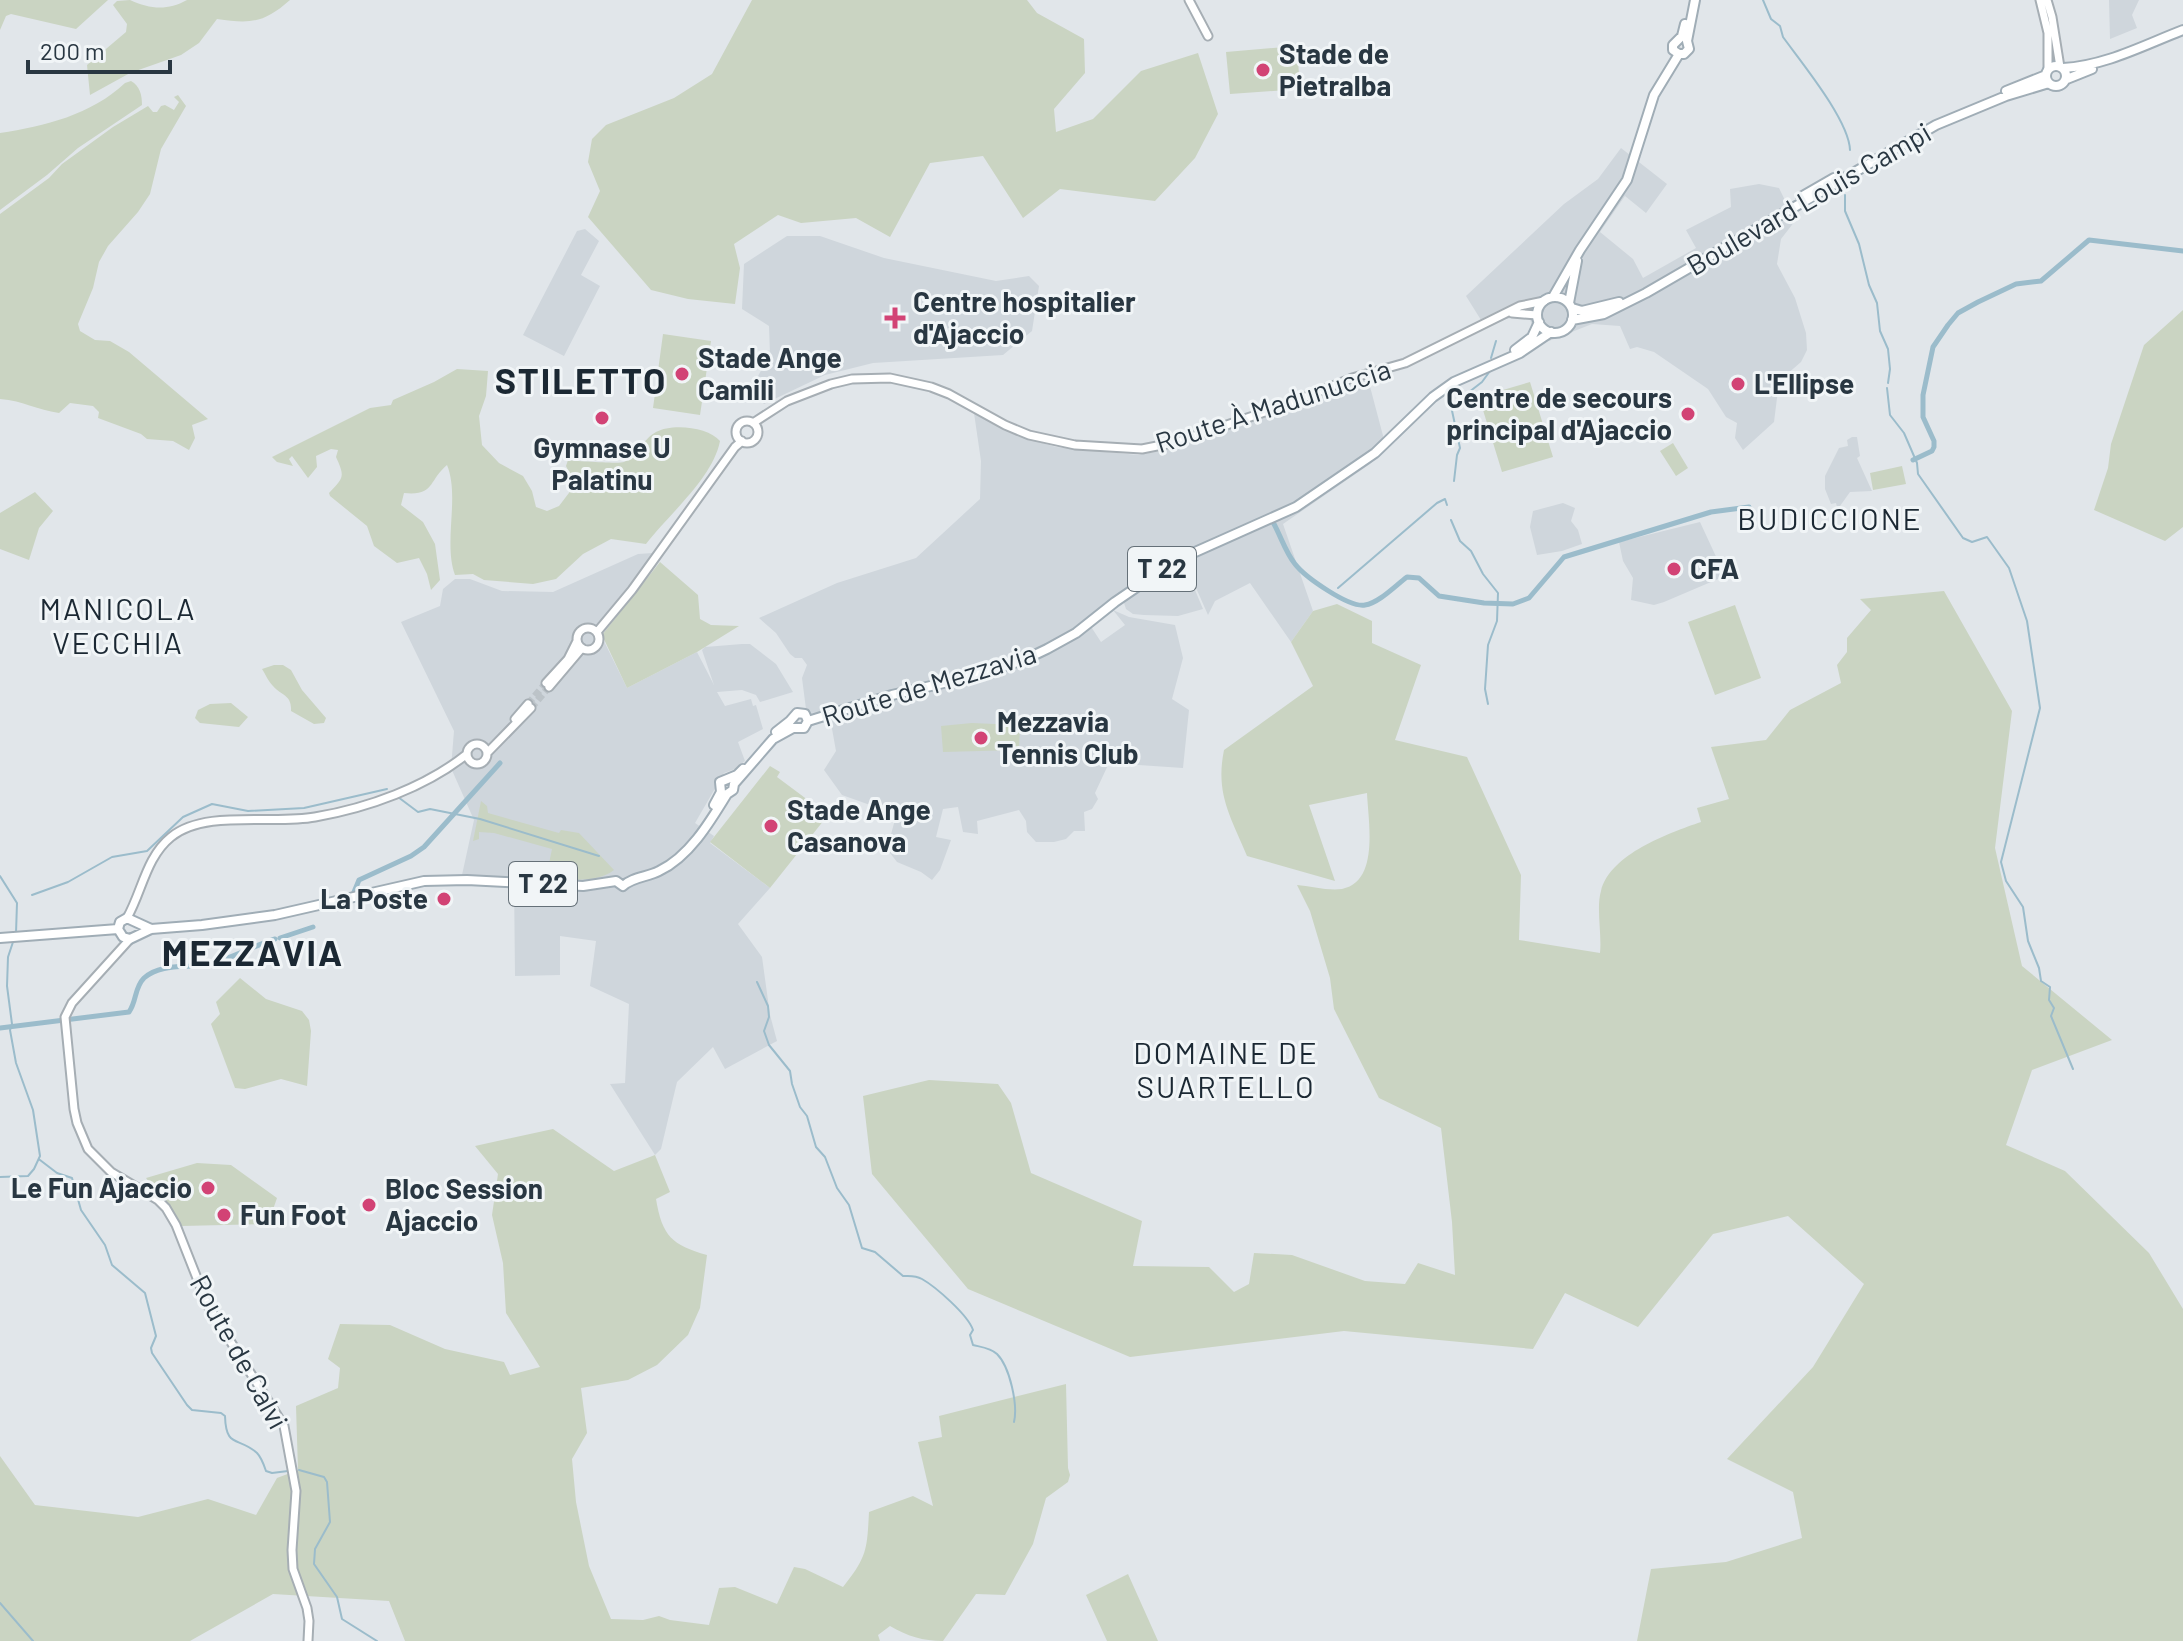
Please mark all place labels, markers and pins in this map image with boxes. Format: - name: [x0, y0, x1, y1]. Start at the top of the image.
- place label: Stade de Pietralba: [1279, 36, 1391, 102]
- marker: Stade de Pietralba: [1254, 61, 1272, 79]
- place label: Centre hospitalier d'Ajaccio: [913, 284, 1136, 350]
- marker: Centre hospitalier d'Ajaccio: [884, 307, 906, 329]
- place label: Stade Ange Camili: [698, 340, 842, 406]
- marker: Stade Ange Camili: [673, 365, 691, 383]
- place label: L'Ellipse: [1754, 366, 1854, 400]
- marker: L'Ellipse: [1729, 375, 1747, 393]
- place label: Centre de secours principal d'Ajaccio: [1446, 380, 1672, 446]
- marker: Centre de secours principal d'Ajaccio: [1679, 405, 1697, 423]
- marker: Gymnase U Palatinu: [593, 409, 611, 427]
- place label: Gymnase U Palatinu: [533, 430, 671, 496]
- place label: CFA: [1690, 551, 1740, 585]
- marker: CFA: [1665, 560, 1683, 578]
- place label: Mezzavia Tennis Club: [997, 704, 1139, 770]
- marker: Mezzavia Tennis Club: [972, 729, 990, 747]
- place label: Stade Ange Casanova: [787, 792, 931, 858]
- marker: Stade Ange Casanova: [762, 817, 780, 835]
- place label: La Poste: [320, 881, 428, 915]
- marker: La Poste: [435, 890, 453, 908]
- place label: Le Fun Ajaccio: [11, 1170, 192, 1204]
- place label: Bloc Session Ajaccio: [385, 1171, 543, 1237]
- marker: Le Fun Ajaccio: [199, 1179, 217, 1197]
- marker: Bloc Session Ajaccio: [360, 1196, 378, 1214]
- place label: Fun Foot: [240, 1197, 346, 1231]
- marker: Fun Foot: [215, 1206, 233, 1224]

